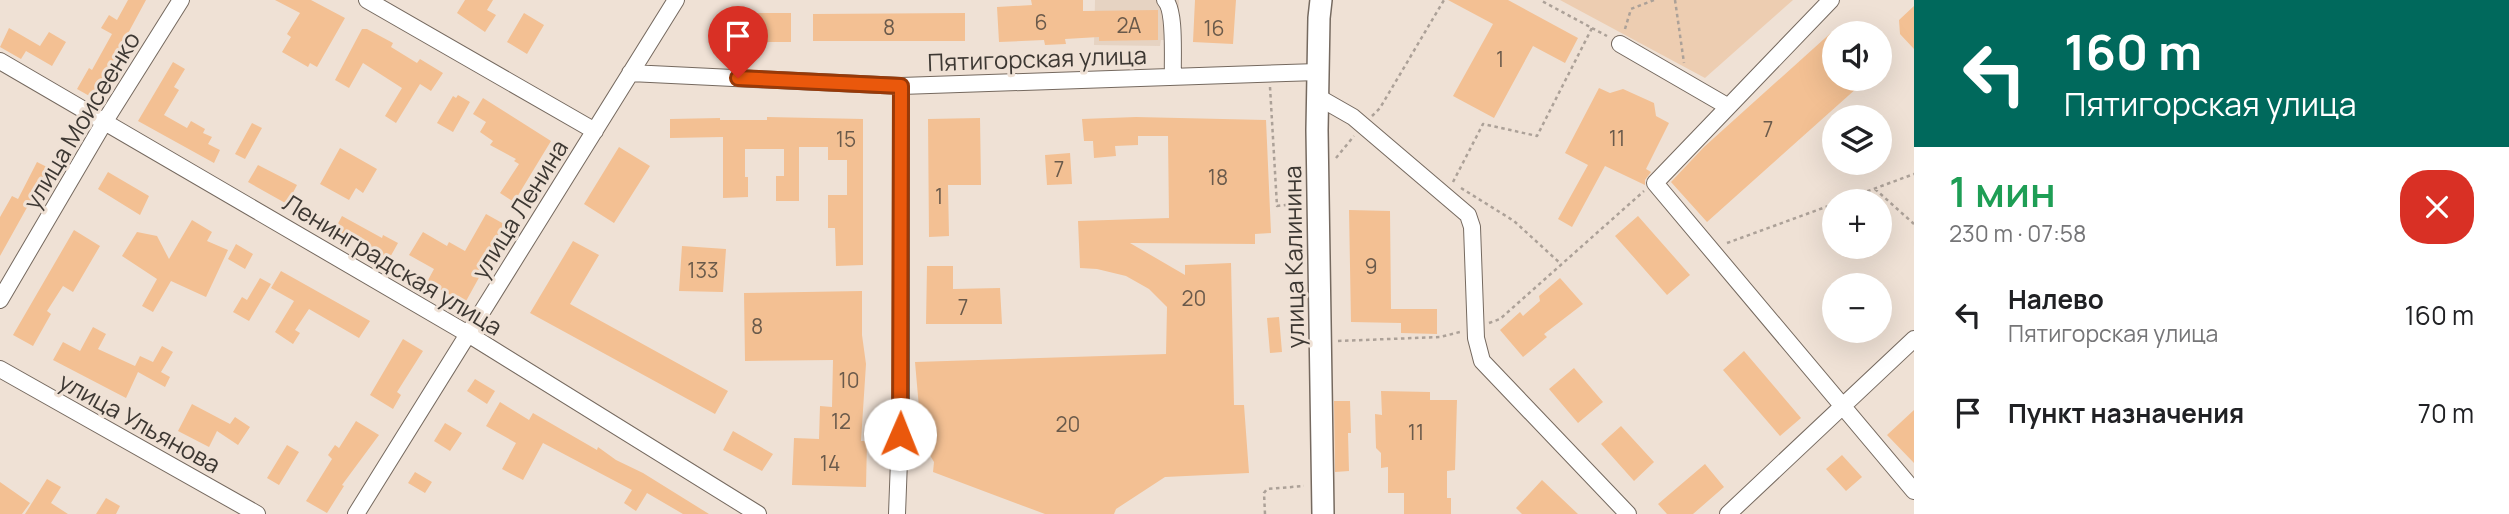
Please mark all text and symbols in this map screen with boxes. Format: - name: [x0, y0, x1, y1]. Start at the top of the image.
- pin: [708, 6, 768, 78]
- house number: 6: [1034, 8, 1048, 36]
- house number: 2А: [1117, 11, 1141, 39]
- house number: 8: [883, 13, 895, 41]
- house number: 16: [1203, 14, 1225, 42]
- icon: arrive: [719, 17, 757, 55]
- text: 160 m: [2064, 18, 2202, 85]
- map controls: [1822, 21, 1892, 343]
- button: sound: [1822, 21, 1892, 91]
- street label: улица Моисеенко: [15, 25, 147, 215]
- icon: left: [1949, 28, 2040, 119]
- street label: Пятигорская улица: [927, 38, 1147, 78]
- house number: 1: [1496, 45, 1504, 73]
- text: Пятигорская улица: [2064, 82, 2357, 126]
- button: layers: [1822, 105, 1892, 175]
- house number: 7: [1763, 115, 1773, 143]
- house number: 11: [1609, 124, 1625, 152]
- house number: 15: [836, 125, 856, 153]
- street label: улица Ленина: [463, 133, 575, 285]
- house number: 7: [1054, 155, 1064, 183]
- text: 1 мин: [1949, 162, 2056, 220]
- house number: 18: [1208, 163, 1228, 191]
- street label: улица Калинина: [1275, 165, 1311, 349]
- button: close: [2400, 170, 2474, 244]
- house number: 1: [935, 182, 943, 210]
- street label: Ленинградская улица: [277, 185, 509, 343]
- button: +: [1822, 189, 1892, 259]
- text: 230 m · 07:58: [1949, 217, 2086, 249]
- house number: 9: [1364, 252, 1378, 280]
- house number: 133: [687, 256, 719, 284]
- button: −: [1822, 273, 1892, 343]
- text: Налево: [2008, 281, 2104, 317]
- house number: 20: [1182, 284, 1206, 312]
- house number: 7: [958, 293, 968, 321]
- icon: left: [1949, 296, 1987, 334]
- text: 160 m: [2405, 297, 2474, 333]
- house number: 8: [751, 312, 763, 340]
- text: Пятигорская улица: [2008, 317, 2218, 349]
- street label: улица Ульянова: [53, 364, 227, 480]
- house number: 10: [839, 366, 860, 394]
- icon: arrive: [1949, 394, 1987, 432]
- text: Пункт назначения: [2008, 395, 2244, 431]
- text: 70 m: [2418, 395, 2474, 431]
- position arrow: [863, 397, 937, 471]
- house number: 12: [831, 407, 851, 435]
- house number: 20: [1056, 410, 1080, 438]
- house number: 11: [1408, 418, 1424, 446]
- house number: 14: [820, 449, 840, 477]

